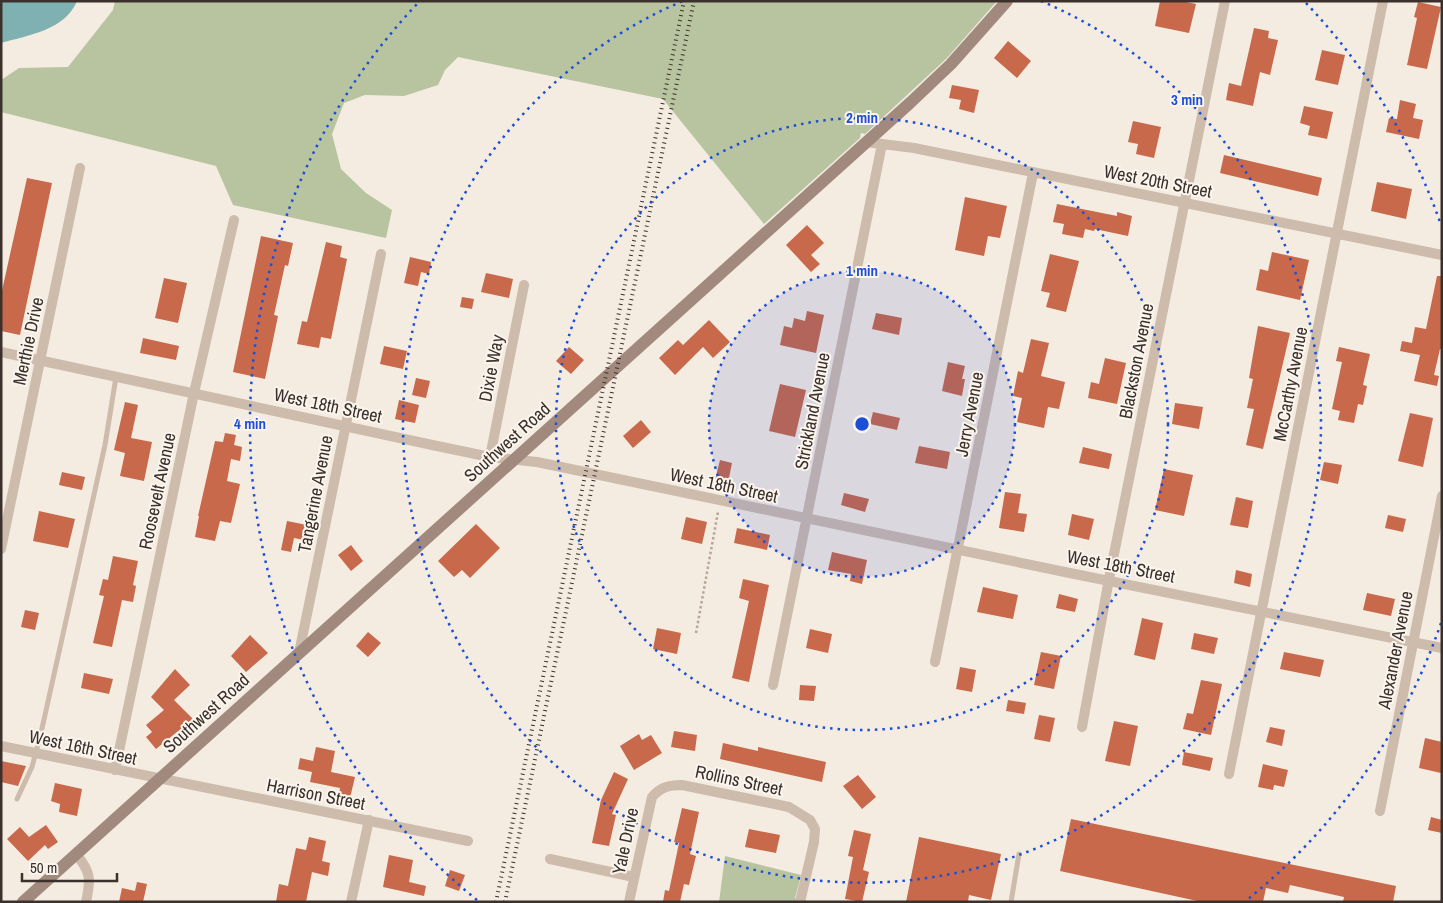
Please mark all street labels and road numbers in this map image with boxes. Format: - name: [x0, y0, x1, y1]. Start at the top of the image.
- street label: West 20th Street: [1102, 158, 1214, 204]
- street label: Merthie Drive: [6, 295, 50, 387]
- street label: Blackston Avenue: [1113, 301, 1159, 421]
- street label: McCarthy Avenue: [1267, 325, 1313, 443]
- street label: Dixie Way: [472, 332, 510, 404]
- street label: Strickland Avenue: [788, 350, 836, 472]
- street label: Jerry Avenue: [949, 369, 989, 459]
- street label: West 18th Street: [272, 381, 384, 429]
- street label: Southwest Road: [458, 396, 556, 488]
- street label: Roosevelt Avenue: [132, 430, 182, 552]
- street label: Tangerine Avenue: [291, 433, 339, 555]
- street label: West 18th Street: [668, 461, 780, 509]
- street label: West 18th Street: [1065, 543, 1177, 589]
- street label: Alexander Avenue: [1371, 589, 1419, 712]
- street label: Southwest Road: [157, 667, 255, 759]
- street label: West 16th Street: [27, 723, 139, 771]
- street label: Rollins Street: [693, 759, 785, 801]
- street label: Harrison Street: [264, 772, 368, 816]
- street label: Yale Drive: [606, 805, 644, 877]

